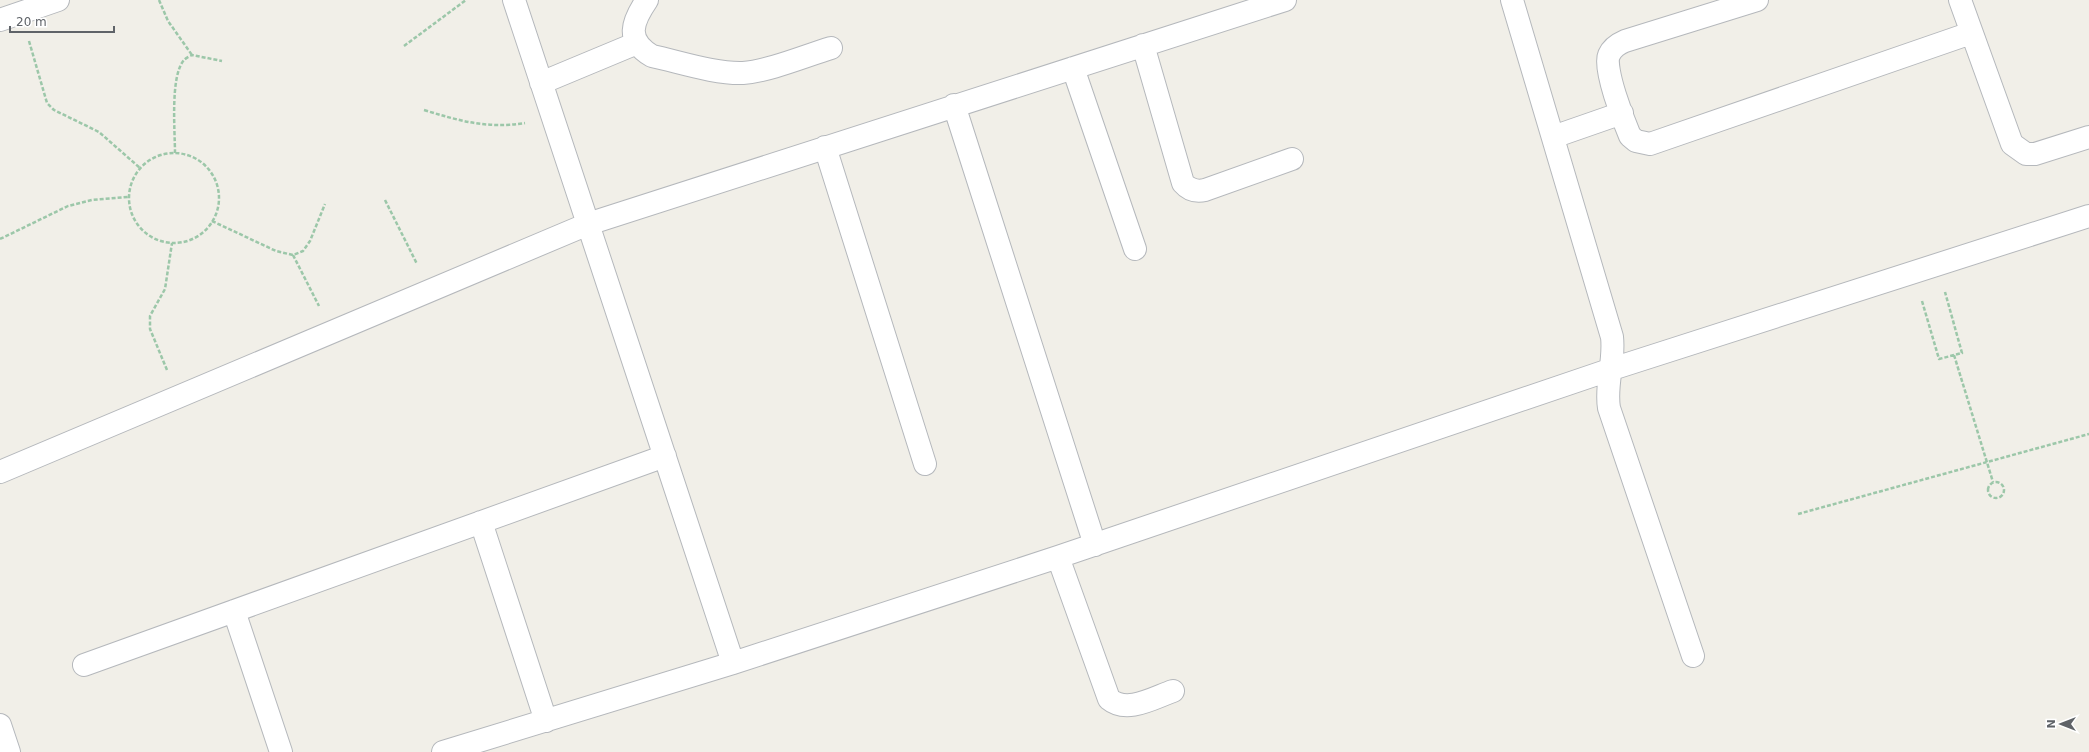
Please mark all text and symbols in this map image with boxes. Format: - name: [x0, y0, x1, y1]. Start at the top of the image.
- scale bar: [10, 8, 114, 34]
- text: 20 m: [16, 15, 47, 29]
- north arrow: [2041, 704, 2081, 744]
- text: N: [2045, 719, 2058, 729]

